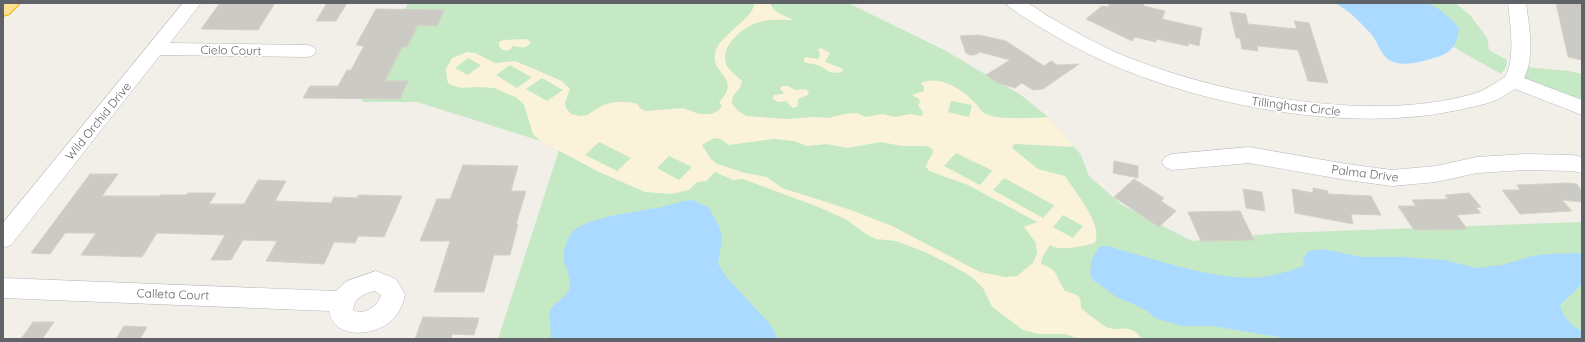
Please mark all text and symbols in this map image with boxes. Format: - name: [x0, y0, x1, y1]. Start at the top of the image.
- street label: Cielo Court: [200, 42, 262, 58]
- street label: Wild Orchid Drive: [62, 79, 134, 163]
- street label: Tillinghast Circle: [1251, 93, 1342, 119]
- street label: Palma Drive: [1331, 161, 1400, 185]
- street label: Calleta Court: [137, 285, 209, 303]

